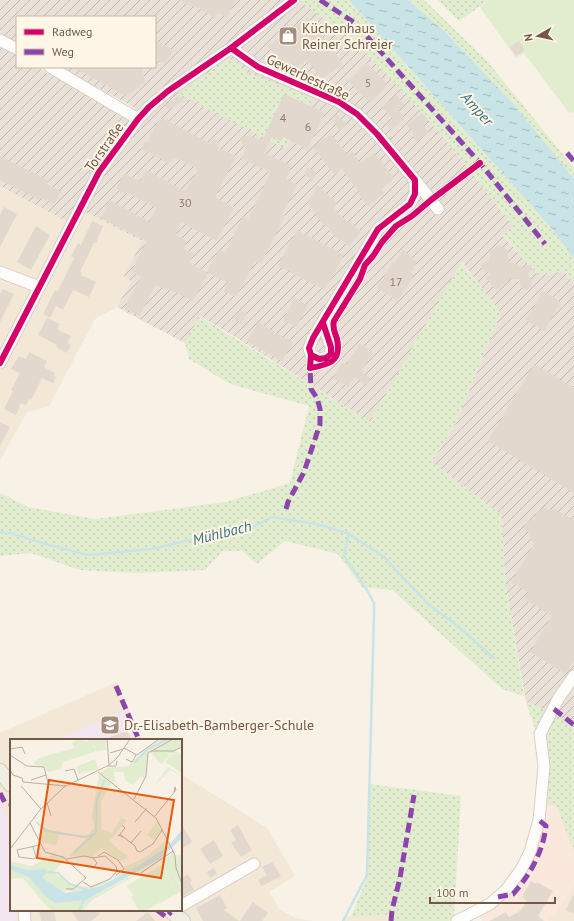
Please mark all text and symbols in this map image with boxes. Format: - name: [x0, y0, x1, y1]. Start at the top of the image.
- legend: [16, 16, 156, 68]
- north arrow: [518, 16, 558, 56]
- place label: Küchenhaus Reiner Schreier: [302, 19, 393, 53]
- text: Radweg: [52, 24, 93, 39]
- shop icon: Küchenhaus Reiner Schreier: [277, 25, 299, 47]
- text: N: [521, 33, 536, 42]
- text: Weg: [52, 44, 74, 59]
- street label: Gewerbestraße: [263, 50, 353, 104]
- house number: 5: [365, 75, 371, 90]
- water label: Amper: [457, 87, 498, 130]
- house number: 4: [280, 110, 287, 125]
- street label: Torstraße: [81, 119, 127, 175]
- house number: 6: [305, 119, 311, 134]
- house number: 30: [178, 195, 192, 210]
- house number: 17: [389, 274, 403, 289]
- water label: Mühlbach: [190, 516, 253, 549]
- school or university icon: Dr.-Elisabeth-Bamberger-Schule: [99, 714, 121, 736]
- place label: Dr.-Elisabeth-Bamberger-Schule: [124, 716, 314, 734]
- inset map: [10, 739, 182, 911]
- scale bar: [430, 879, 555, 905]
- text: 100 m: [436, 885, 469, 900]

